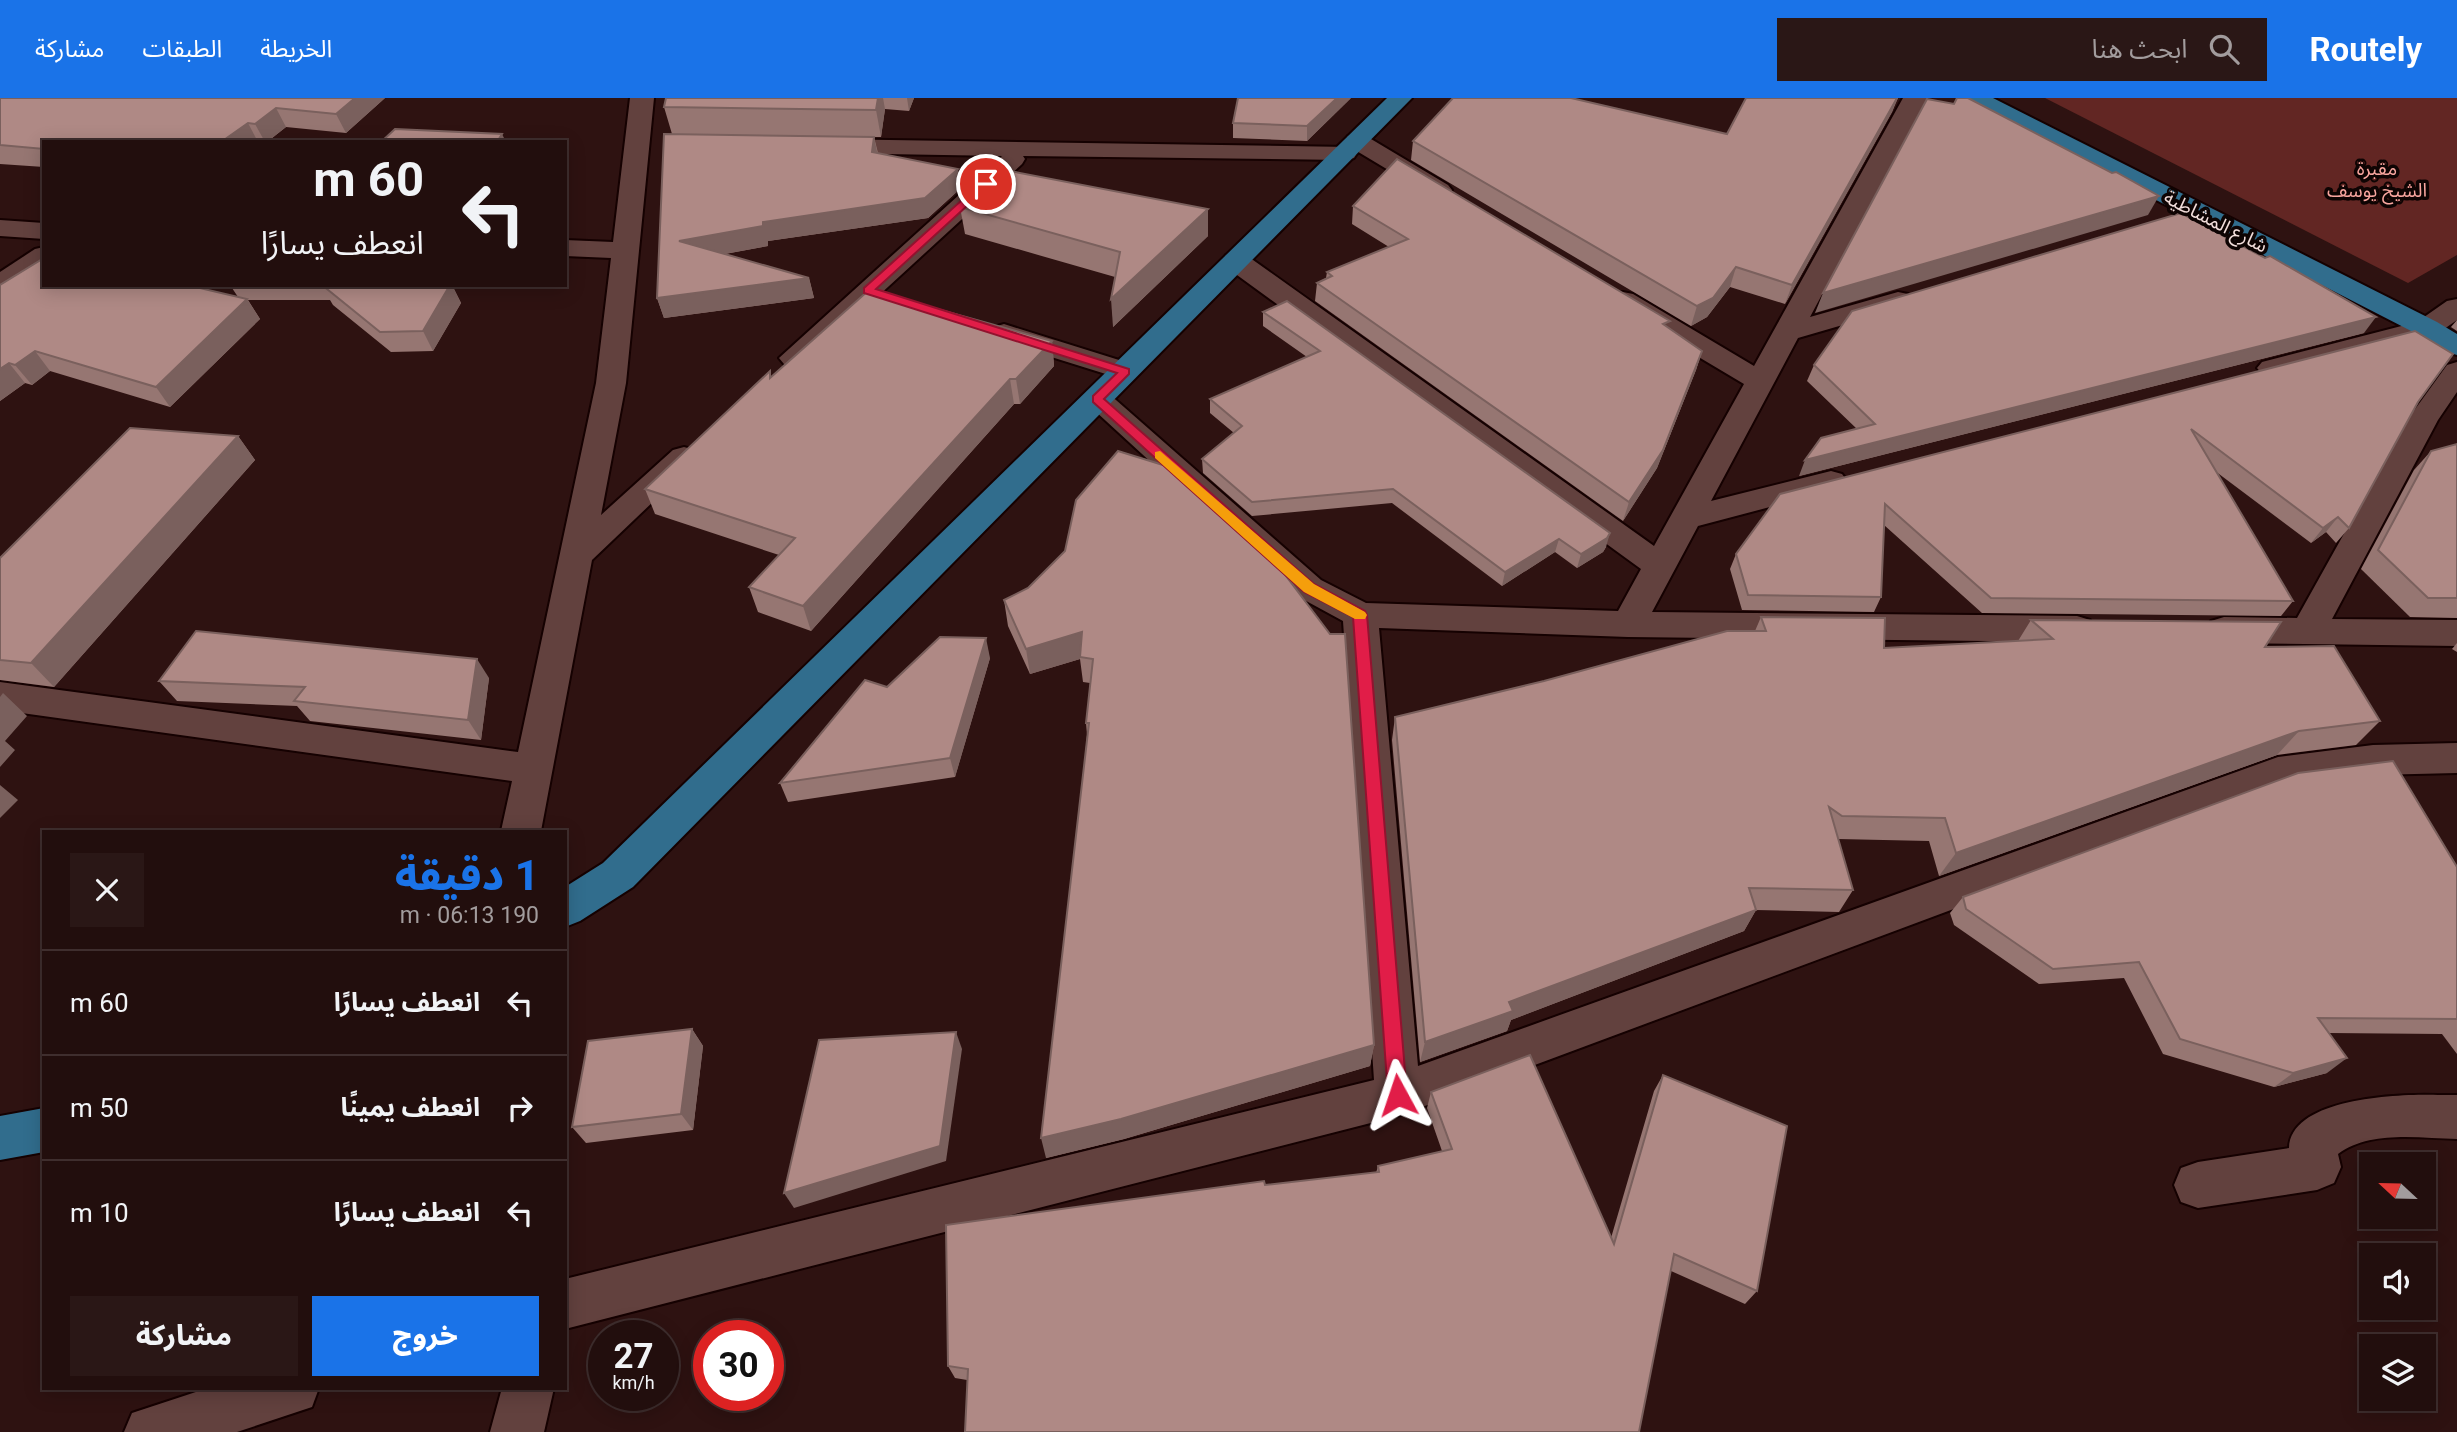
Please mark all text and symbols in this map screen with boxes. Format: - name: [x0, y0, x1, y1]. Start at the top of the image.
- search box: [1777, 18, 2267, 81]
- icon: search: [2205, 30, 2243, 68]
- text: Routely: [2309, 30, 2422, 69]
- text: ابحث هنا: [2091, 34, 2187, 64]
- text: مشاركة: [35, 35, 104, 63]
- text: الطبقات: [142, 35, 222, 63]
- text: الخريطة: [260, 35, 332, 63]
- text: 60 m: [313, 151, 424, 208]
- pin: [956, 154, 1016, 214]
- park label: مقبرة الشيخ يوسف: [2327, 157, 2427, 205]
- icon: arrive: [967, 165, 1005, 203]
- icon: left: [448, 168, 539, 259]
- street label: شارع المشاطية: [2159, 186, 2271, 259]
- text: انعطف يسارًا: [261, 224, 424, 262]
- text: 1 دقيقة: [395, 851, 539, 900]
- button: close: [70, 853, 144, 927]
- text: 190 m · 06:13: [400, 902, 539, 929]
- icon: left: [501, 984, 539, 1022]
- text: انعطف يسارًا: [334, 987, 480, 1017]
- text: 60 m: [70, 988, 129, 1018]
- position arrow: [1361, 1058, 1435, 1132]
- icon: right: [501, 1089, 539, 1127]
- text: انعطف يمينًا: [341, 1092, 480, 1122]
- text: 50 m: [70, 1093, 129, 1123]
- north arrow: [2359, 1152, 2436, 1228]
- map controls: [2359, 1152, 2436, 1411]
- icon: left: [501, 1194, 539, 1232]
- text: انعطف يسارًا: [334, 1197, 480, 1227]
- text: 10 m: [70, 1198, 129, 1228]
- button: sound: [2359, 1243, 2436, 1320]
- button: مشاركة: [70, 1296, 298, 1376]
- button: خروج: [312, 1296, 539, 1376]
- speed limit sign: 30: [693, 1320, 784, 1411]
- button: layers: [2359, 1334, 2436, 1411]
- text: 27: [613, 1336, 654, 1377]
- text: km/h: [612, 1372, 655, 1393]

